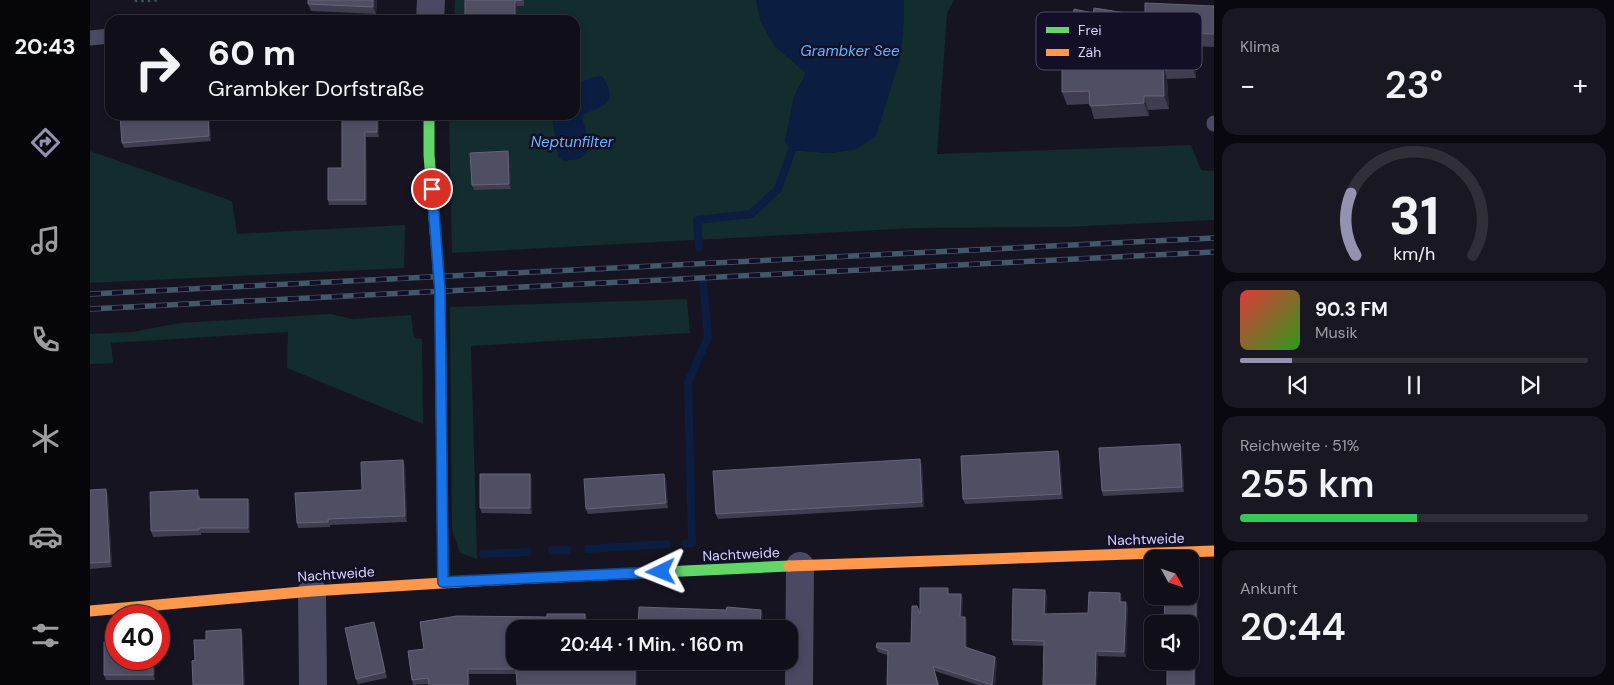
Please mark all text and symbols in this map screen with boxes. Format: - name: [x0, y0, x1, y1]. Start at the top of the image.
- legend: [1036, 12, 1202, 70]
- text: Frei: [1078, 21, 1102, 39]
- text: 60 m: [208, 30, 296, 76]
- text: 20:43: [14, 32, 76, 61]
- icon: right: [125, 35, 190, 100]
- text: Klima: [1240, 36, 1280, 57]
- water label: Grambker See: [800, 41, 900, 61]
- text: Zäh: [1078, 43, 1101, 61]
- text: 23°: [1385, 60, 1443, 110]
- text: −: [1240, 67, 1255, 104]
- text: +: [1573, 67, 1588, 104]
- text: Grambker Dorfstraße: [208, 74, 424, 103]
- icon: directions: [28, 125, 63, 160]
- water label: Neptunfilter: [531, 132, 614, 152]
- pin: [411, 168, 453, 210]
- icon: arrive: [418, 175, 446, 203]
- text: 31: [1389, 182, 1439, 250]
- icon: music: [28, 223, 63, 258]
- text: km/h: [1393, 242, 1435, 266]
- text: 90.3 FM: [1315, 297, 1388, 322]
- icon: phone: [28, 322, 63, 357]
- text: Musik: [1315, 322, 1358, 343]
- icon: previous: [1284, 371, 1312, 399]
- icon: pause: [1400, 371, 1428, 399]
- icon: next: [1516, 371, 1544, 399]
- icon: climate: [28, 421, 63, 456]
- text: Reichweite · 51%: [1240, 435, 1359, 456]
- text: 255 km: [1240, 459, 1374, 509]
- icon: car: [28, 519, 63, 554]
- street label: Nachtweide: [1107, 529, 1185, 549]
- street label: Nachtweide: [702, 543, 780, 565]
- position arrow: [634, 545, 686, 597]
- north arrow: [1144, 550, 1199, 605]
- map controls: [1144, 550, 1199, 670]
- street label: Nachtweide: [297, 562, 375, 586]
- text: Ankunft: [1240, 578, 1298, 599]
- text: 20:44: [1240, 602, 1346, 652]
- speed limit sign: 40: [105, 605, 170, 670]
- button: sound: [1144, 615, 1199, 670]
- icon: filters: [28, 618, 63, 653]
- text: 20:44 · 1 Min. · 160 m: [560, 632, 744, 657]

